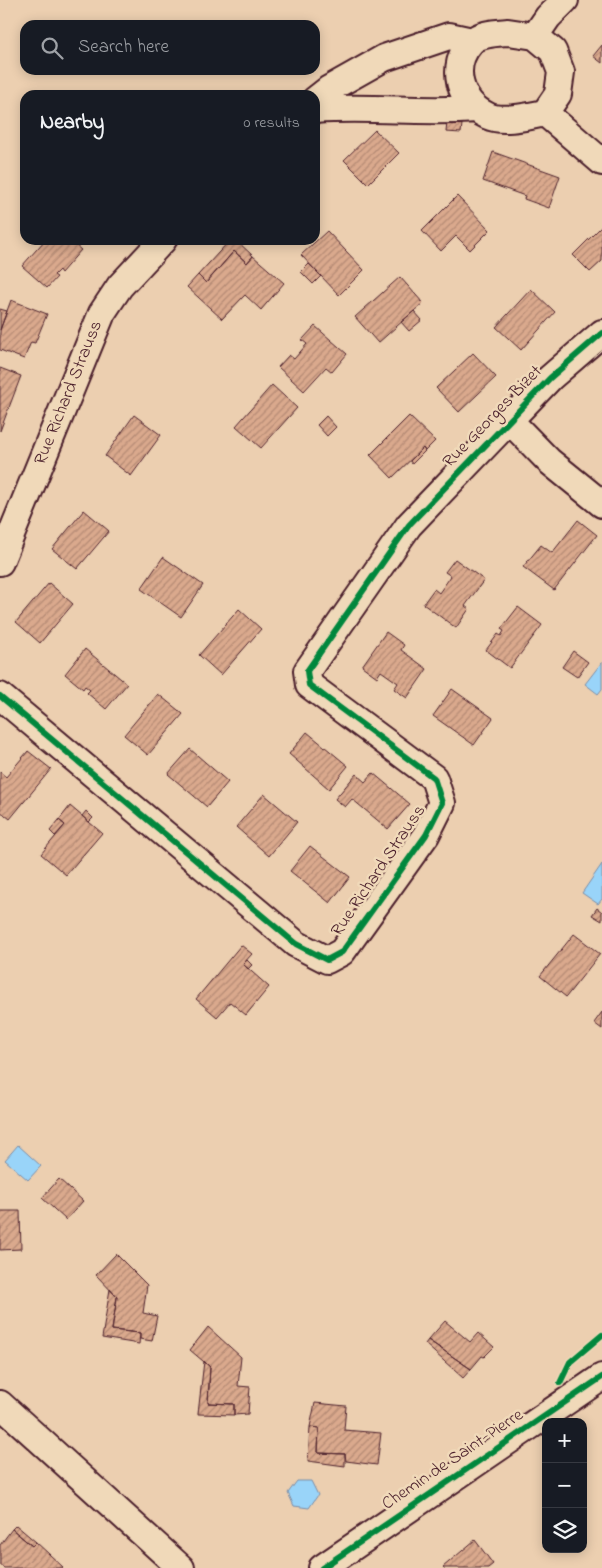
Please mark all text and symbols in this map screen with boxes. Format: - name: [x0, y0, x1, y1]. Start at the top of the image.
- search box: [20, 20, 320, 75]
- icon: search: [38, 34, 66, 62]
- text: Search here: [78, 34, 169, 61]
- text: Nearby: [40, 108, 104, 138]
- text: 0 results: [244, 111, 300, 135]
- street label: Rue Richard Strauss: [28, 317, 110, 469]
- street label: Rue Georges Bizet: [437, 360, 550, 475]
- street label: Rue Richard Strauss: [325, 800, 433, 942]
- street label: Chemin de Saint-Pierre: [377, 1402, 530, 1517]
- map controls: [542, 1418, 587, 1553]
- button: +: [542, 1418, 587, 1463]
- button: −: [542, 1463, 587, 1508]
- button: layers: [542, 1508, 587, 1553]

